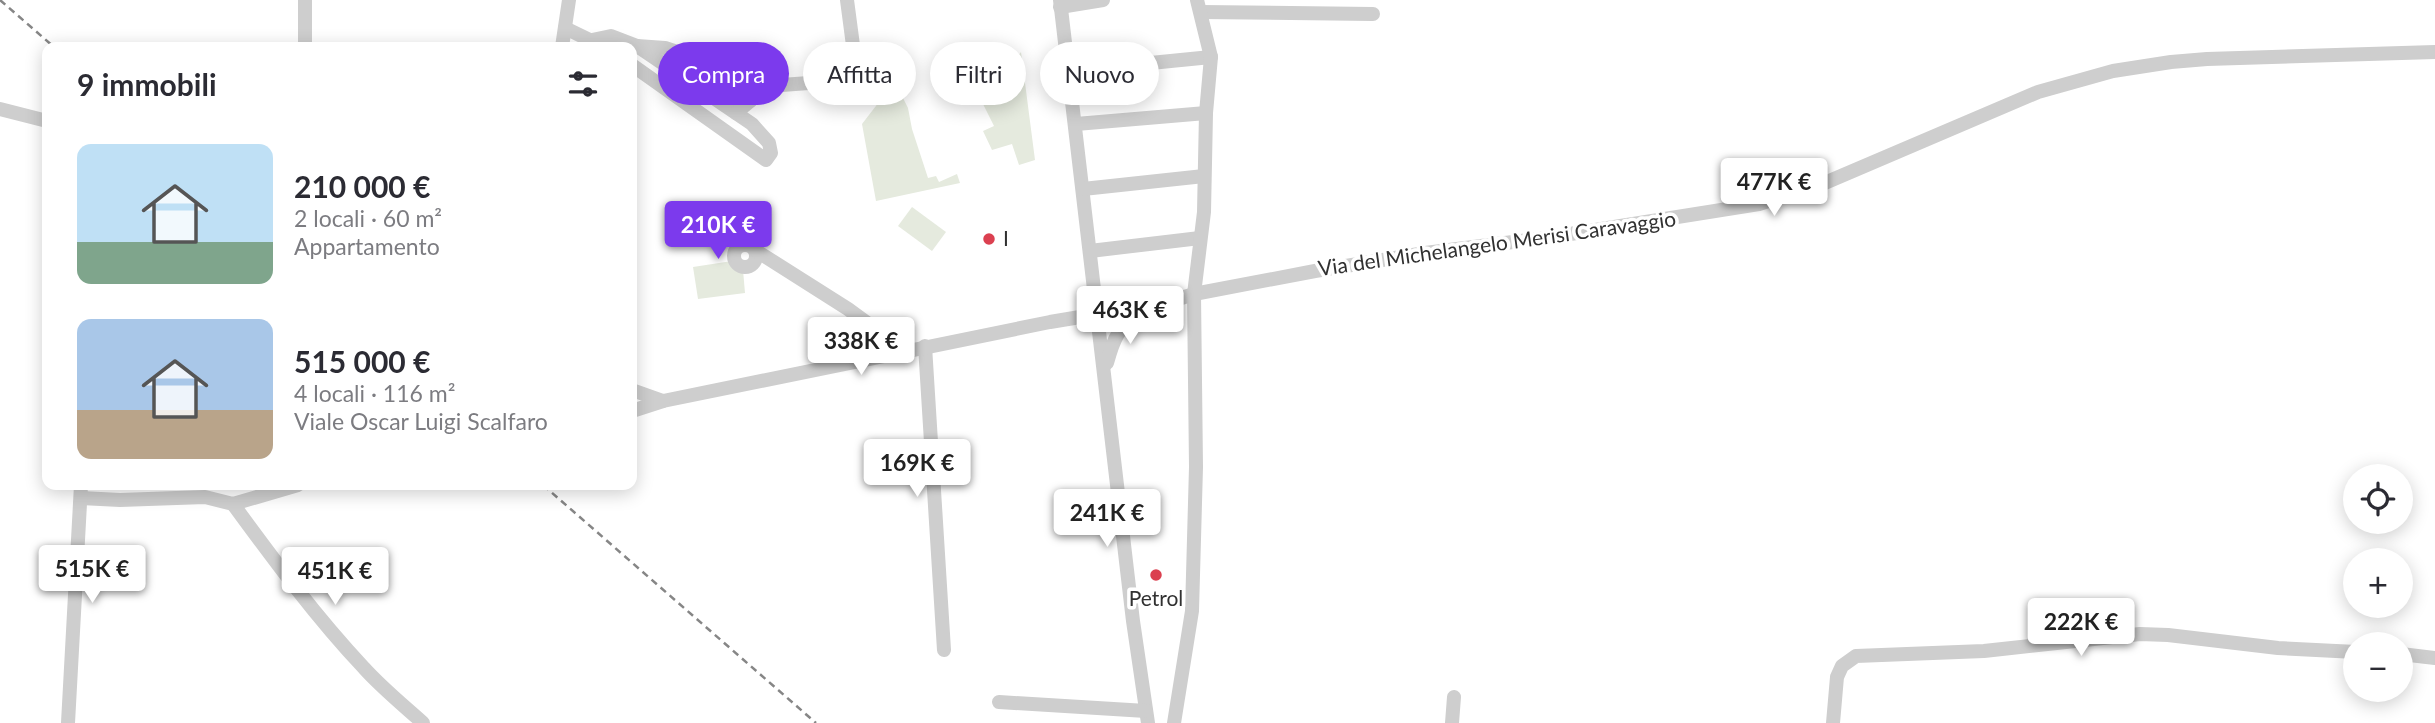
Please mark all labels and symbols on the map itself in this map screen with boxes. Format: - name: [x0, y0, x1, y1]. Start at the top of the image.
- pin: 477K €: [1717, 158, 1831, 218]
- pin: 210K €: [661, 202, 775, 261]
- street label: Via del Michelangelo Merisi Caravaggio: [1316, 205, 1677, 280]
- place label: I: [1003, 225, 1009, 250]
- marker: I: [981, 231, 997, 247]
- pin: 463K €: [1073, 286, 1187, 346]
- pin: 338K €: [804, 318, 918, 377]
- pin: 169K €: [860, 440, 974, 499]
- pin: 241K €: [1050, 490, 1164, 549]
- pin: 515K €: [35, 546, 149, 605]
- pin: 451K €: [278, 548, 392, 607]
- marker: Petrol: [1148, 567, 1164, 583]
- place label: Petrol: [1129, 585, 1183, 610]
- pin: 222K €: [2024, 598, 2138, 658]

